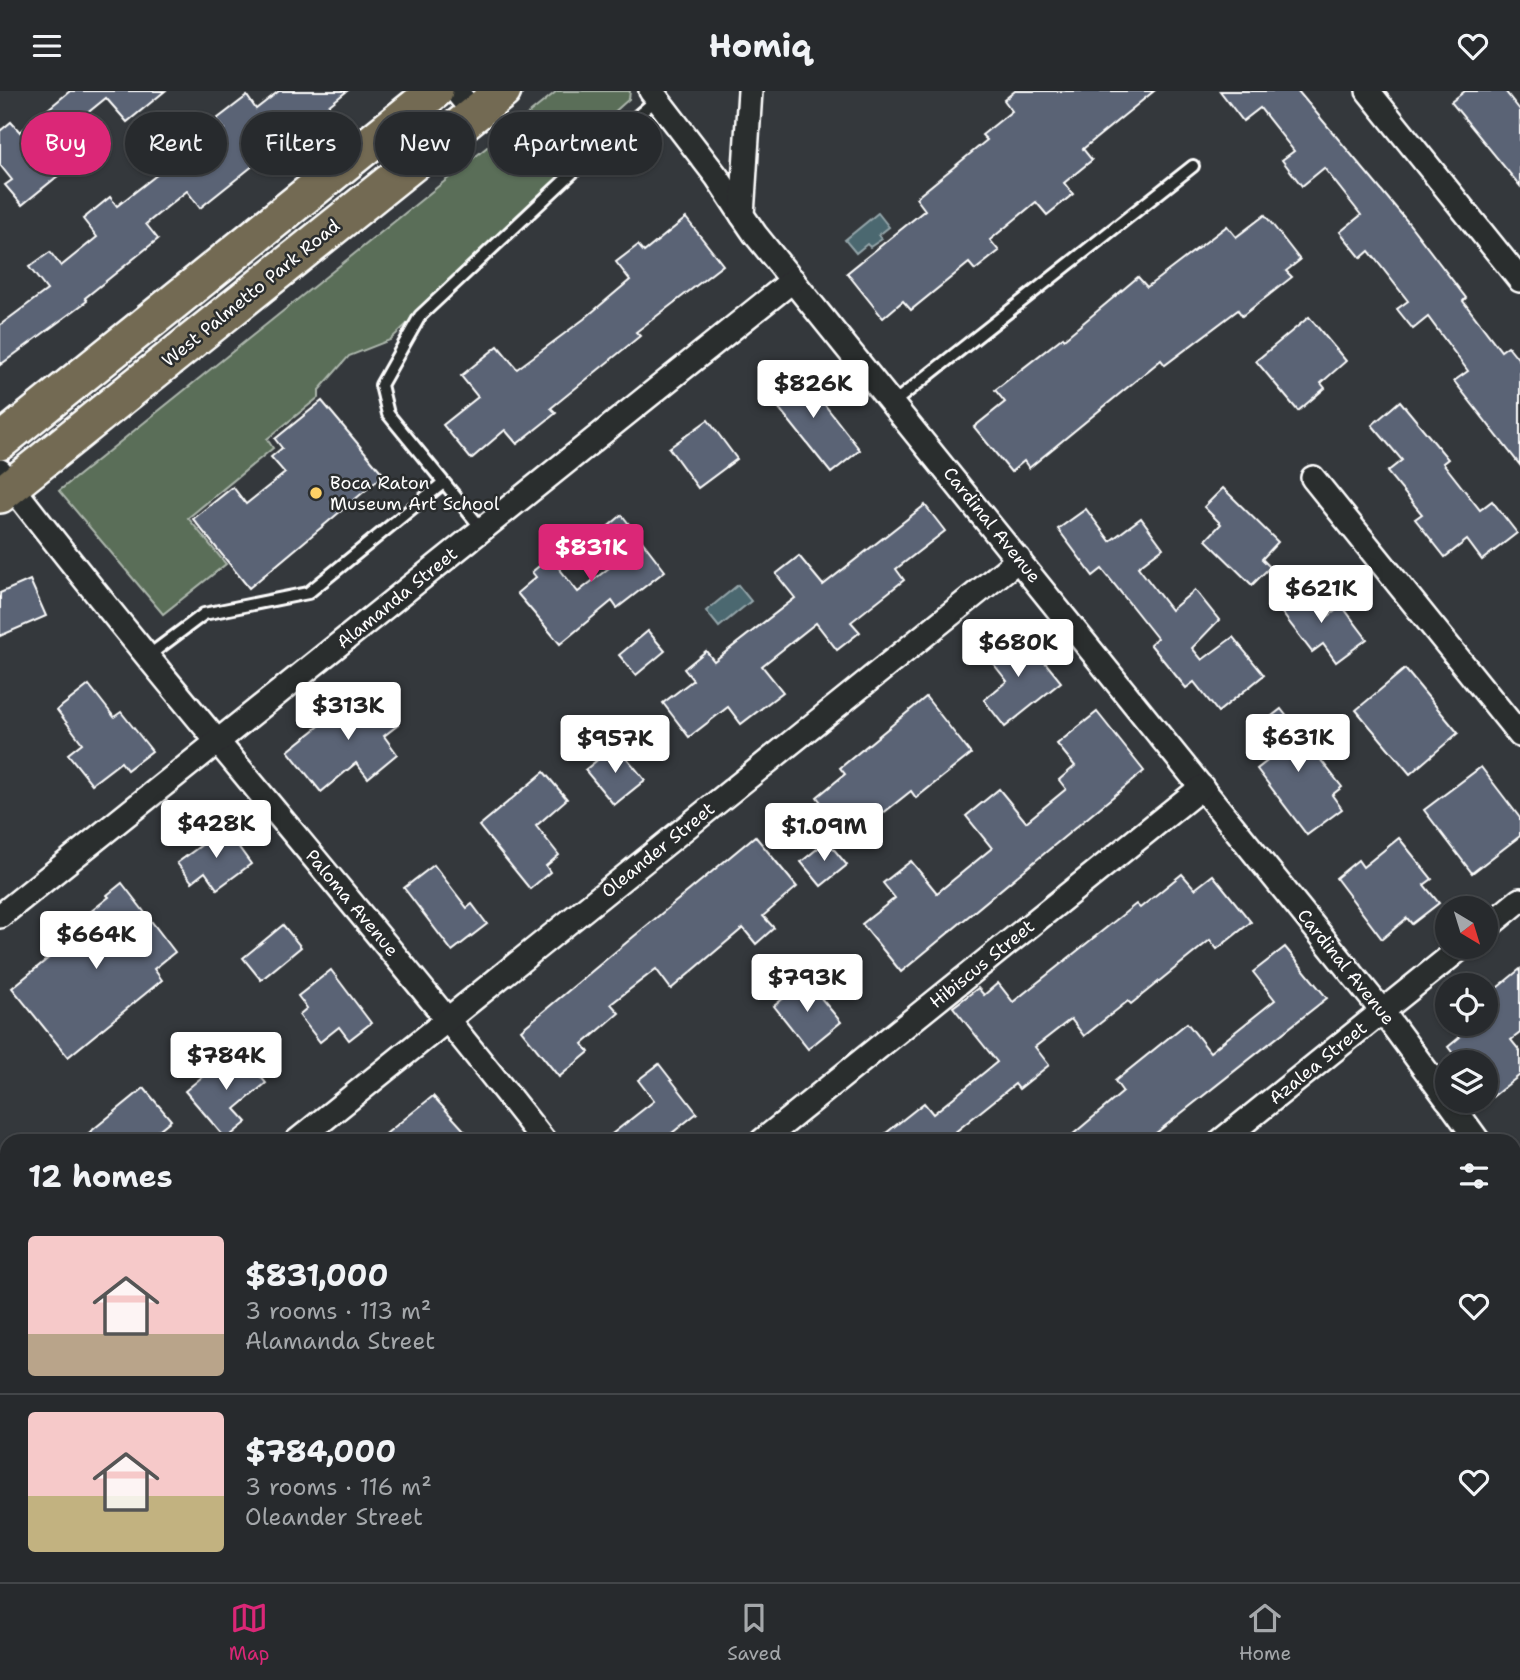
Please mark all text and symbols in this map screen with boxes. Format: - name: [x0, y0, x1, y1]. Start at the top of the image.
- text: Homiq: [709, 24, 811, 67]
- icon: menu: [28, 27, 66, 65]
- icon: heart: [1454, 27, 1492, 65]
- chip: Buy: [21, 112, 111, 175]
- chip: Rent: [125, 112, 227, 175]
- chip: Filters: [241, 112, 361, 175]
- chip: New: [375, 112, 475, 175]
- chip: Apartment: [489, 112, 662, 175]
- street label: West Palmetto Park Road: [157, 214, 345, 372]
- pin: $826K: [764, 361, 862, 420]
- text: $826K: [773, 368, 853, 398]
- street label: Cardinal Avenue: [938, 462, 1046, 588]
- place label: Boca Raton Museum Art School: [330, 471, 500, 516]
- marker: Boca Raton Museum Art School: [308, 485, 324, 501]
- pin: $831K: [542, 525, 640, 584]
- text: $831K: [555, 532, 627, 562]
- street label: Alamanda Street: [332, 542, 463, 654]
- pin: $621K: [1272, 566, 1370, 625]
- text: $621K: [1285, 573, 1357, 603]
- pin: $680K: [969, 619, 1067, 679]
- text: $680K: [978, 627, 1058, 657]
- pin: $313K: [299, 683, 397, 742]
- text: $313K: [312, 690, 384, 720]
- pin: $957K: [566, 715, 664, 775]
- pin: $631K: [1249, 715, 1347, 774]
- text: $631K: [1262, 722, 1334, 752]
- text: $957K: [577, 723, 653, 753]
- street label: Oleander Street: [596, 797, 720, 903]
- pin: $428K: [167, 801, 265, 860]
- pin: $1.09M: [767, 803, 881, 863]
- text: $428K: [177, 808, 255, 838]
- text: $1.09M: [781, 811, 867, 841]
- street label: Paloma Avenue: [300, 844, 404, 962]
- north arrow: [1435, 896, 1498, 959]
- map controls: [1435, 896, 1498, 1113]
- street label: Cardinal Avenue: [1292, 904, 1400, 1030]
- pin: $664K: [47, 911, 145, 971]
- street label: Hibiscus Street: [925, 914, 1040, 1014]
- text: $664K: [56, 919, 136, 949]
- pin: $793K: [758, 955, 856, 1014]
- text: $793K: [768, 962, 846, 992]
- button: locate: [1435, 973, 1498, 1036]
- street label: Azalea Street: [1264, 1016, 1372, 1110]
- pin: $784K: [177, 1033, 275, 1092]
- text: $784K: [187, 1040, 265, 1070]
- button: layers: [1435, 1050, 1498, 1113]
- text: 12 homes: [28, 1156, 172, 1197]
- icon: filters: [1455, 1157, 1493, 1195]
- text: $831,000: [245, 1255, 389, 1296]
- icon: home: [84, 1264, 168, 1348]
- icon: heart: [1455, 1287, 1493, 1325]
- text: 3 rooms · 113 m²: [245, 1296, 431, 1326]
- text: Alamanda Street: [245, 1326, 435, 1356]
- text: $784,000: [245, 1431, 396, 1472]
- icon: home: [84, 1440, 168, 1524]
- icon: heart: [1455, 1463, 1493, 1501]
- text: 3 rooms · 116 m²: [245, 1472, 432, 1502]
- text: Oleander Street: [245, 1502, 423, 1532]
- tab: Map: [229, 1599, 270, 1666]
- tab: Saved: [727, 1599, 781, 1666]
- tab: Home: [1239, 1599, 1291, 1666]

